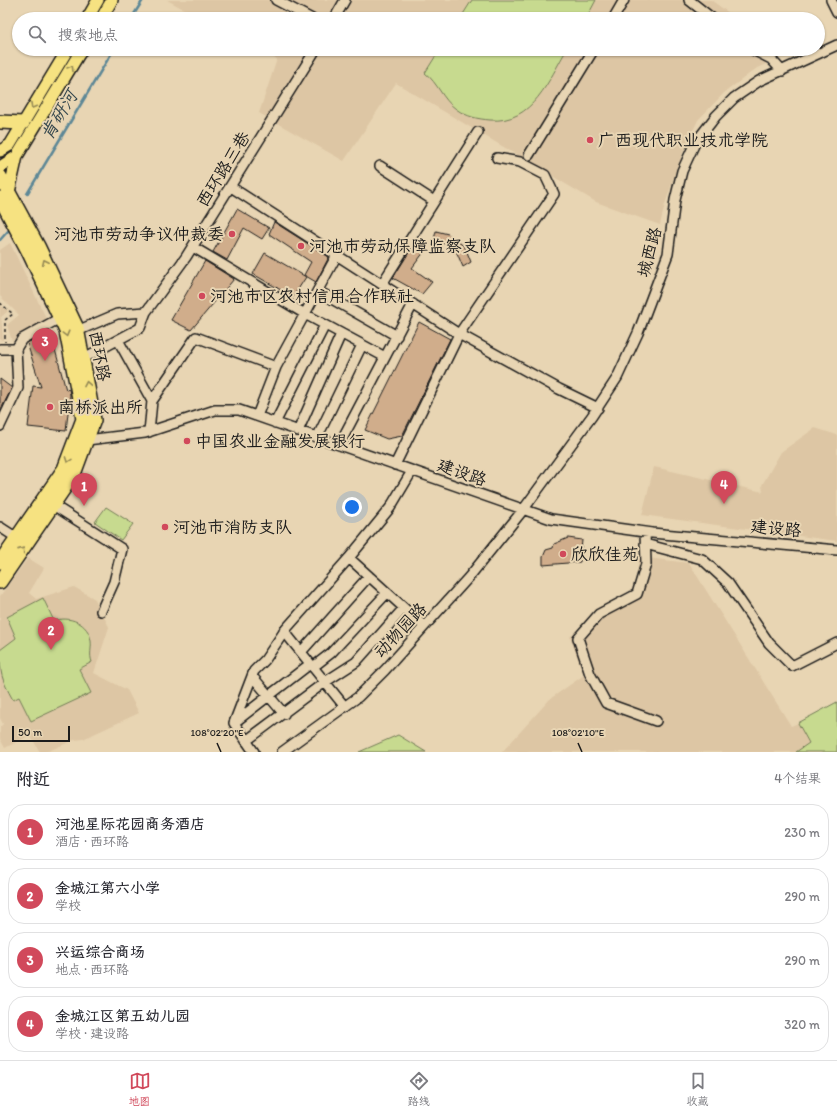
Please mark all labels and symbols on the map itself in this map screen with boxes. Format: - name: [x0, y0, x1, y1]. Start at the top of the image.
- one-way arrow: [66, 65, 73, 72]
- water label: 肯研河: [36, 84, 84, 144]
- one-way arrow: [31, 102, 38, 109]
- street label: 西环路三巷: [192, 127, 255, 210]
- place label: 广西现代职业技术学院: [598, 130, 768, 150]
- marker: 广西现代职业技术学院: [585, 135, 595, 145]
- place label: 河池市劳动争议仲裁委: [54, 224, 224, 244]
- street label: 城西路: [633, 225, 665, 279]
- marker: 河池市劳动争议仲裁委: [227, 229, 237, 239]
- place label: 河池市劳动保障监察支队: [309, 236, 496, 256]
- marker: 河池市劳动保障监察支队: [296, 241, 306, 251]
- one-way arrow: [42, 259, 50, 266]
- place label: 河池市区农村信用合作联社: [210, 286, 414, 306]
- marker: 河池市区农村信用合作联社: [197, 291, 207, 301]
- pin: 3: [32, 328, 58, 361]
- street label: 西环路: [85, 329, 115, 383]
- one-way arrow: [61, 330, 70, 337]
- one-way arrow: [83, 381, 92, 387]
- place label: 南桥派出所: [58, 397, 143, 417]
- marker: 南桥派出所: [45, 402, 55, 412]
- place label: 中国农业金融发展银行: [195, 431, 365, 451]
- marker: 中国农业金融发展银行: [182, 436, 192, 446]
- street label: 建设路: [435, 454, 489, 490]
- one-way arrow: [64, 456, 72, 463]
- pin: 4: [711, 471, 737, 504]
- pin: 1: [71, 473, 97, 506]
- your location: [342, 497, 362, 517]
- street label: 建设路: [750, 516, 802, 540]
- place label: 河池市消防支队: [173, 517, 292, 537]
- marker: 河池市消防支队: [160, 522, 170, 532]
- place label: 欣欣佳苑: [571, 544, 639, 564]
- one-way arrow: [17, 547, 24, 554]
- marker: 欣欣佳苑: [558, 549, 568, 559]
- street label: 动物园路: [369, 598, 431, 662]
- pin: 2: [38, 617, 64, 650]
- scale bar: [12, 724, 70, 743]
- text: 108°02'20"E: [190, 726, 244, 739]
- text: 108°02'10"E: [552, 726, 605, 739]

